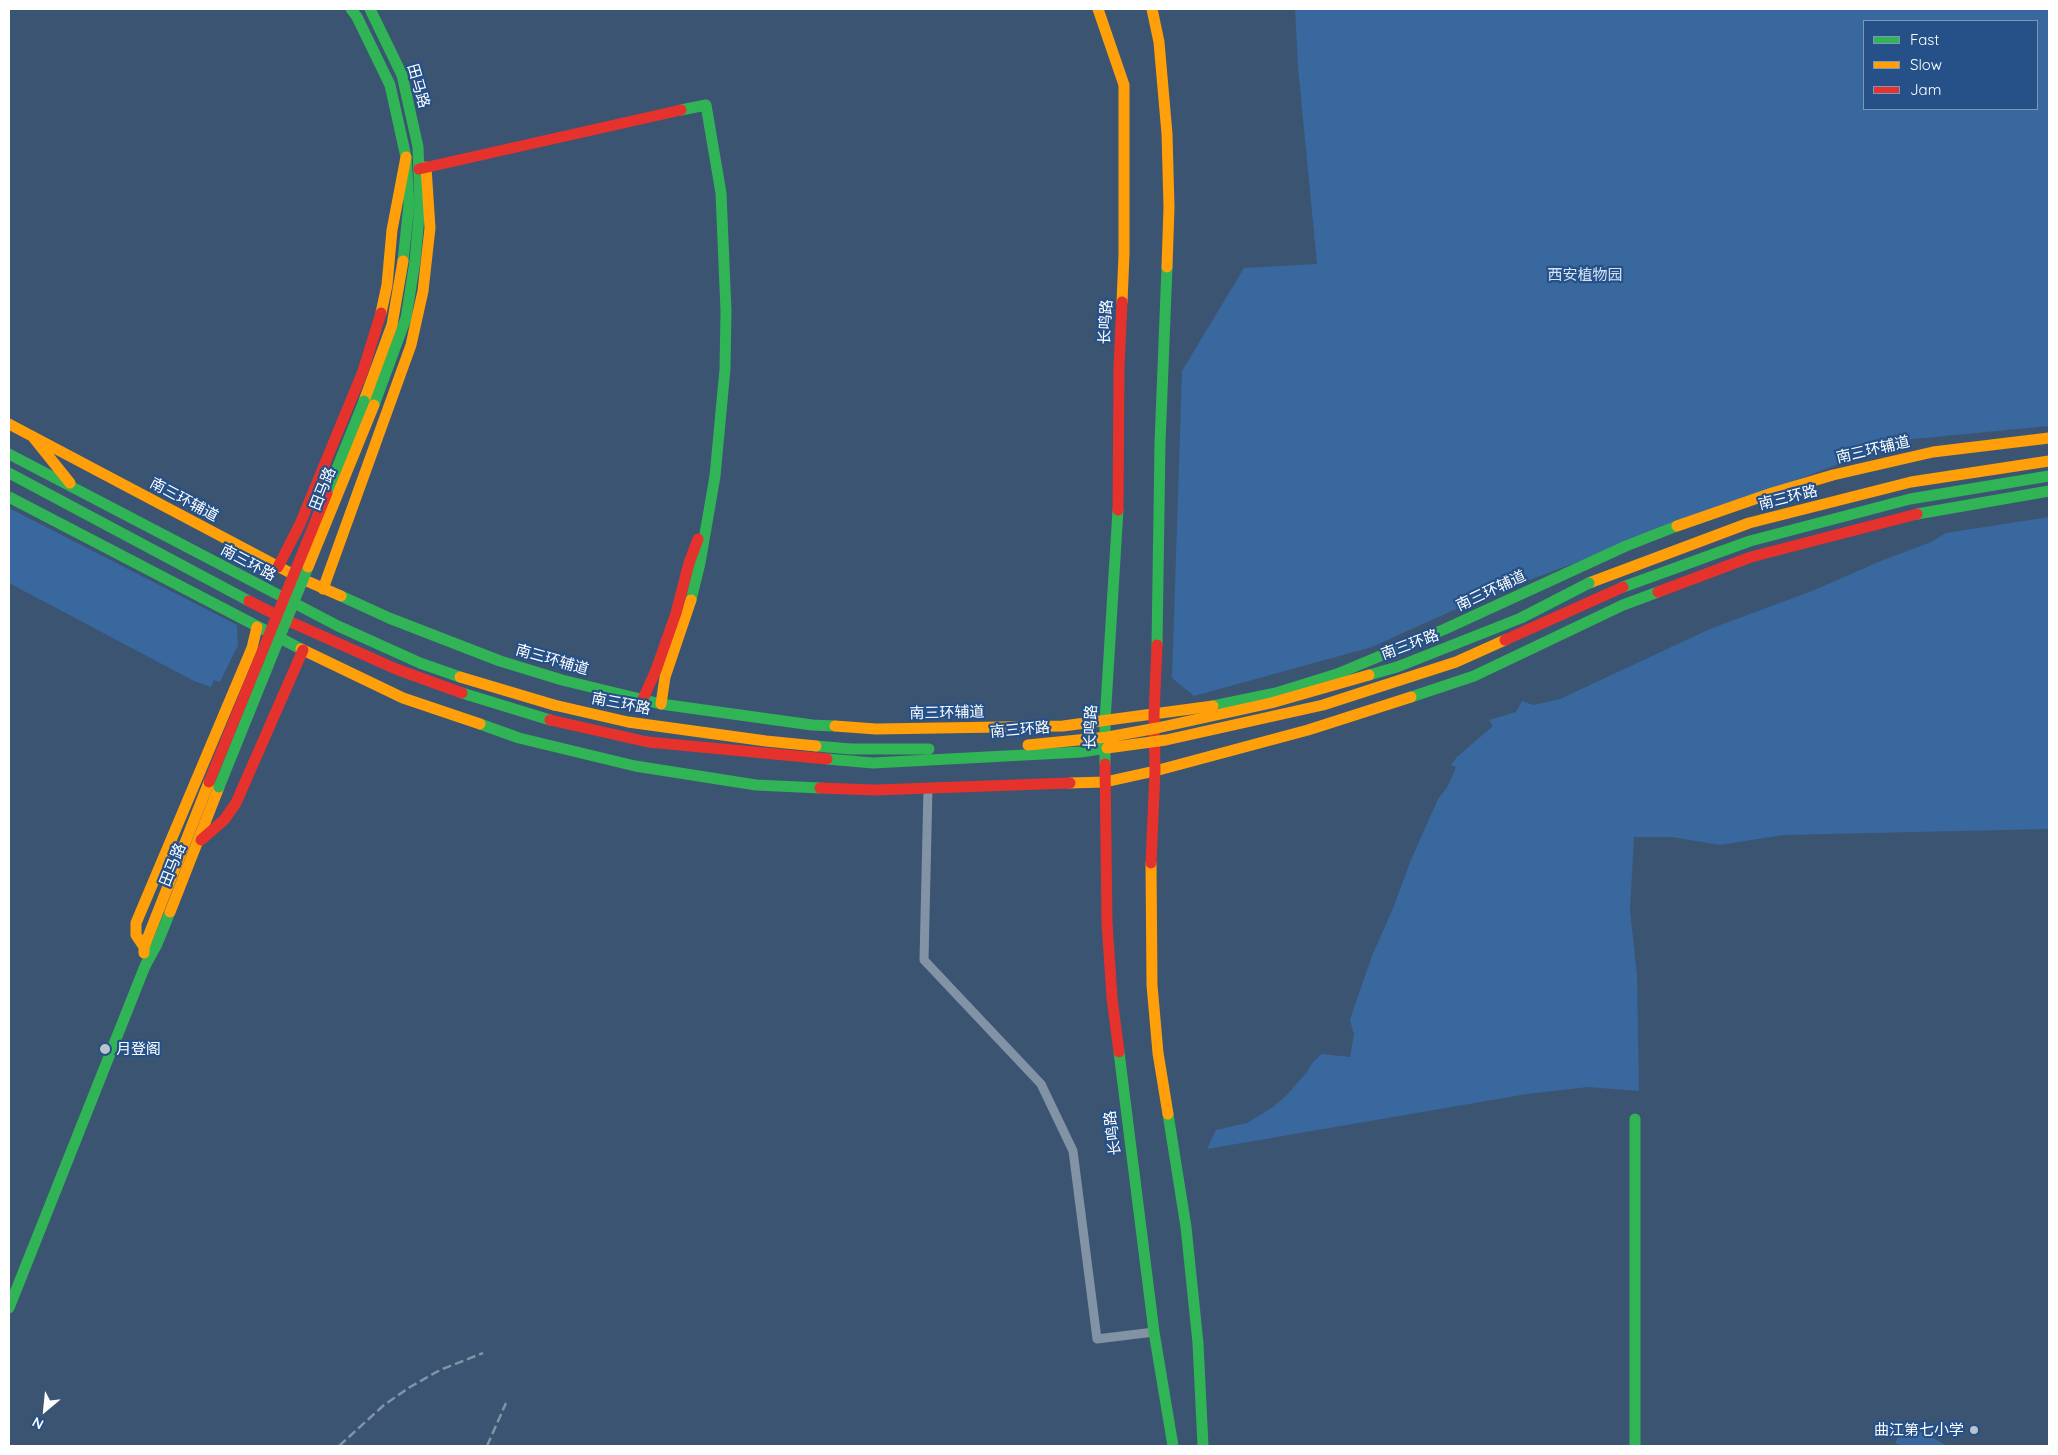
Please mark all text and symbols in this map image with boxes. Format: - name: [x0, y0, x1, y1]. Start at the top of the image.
- legend: [1863, 20, 2038, 110]
- text: Fast: [1910, 30, 1939, 49]
- text: Slow: [1910, 55, 1942, 74]
- street label: 田马路: [403, 62, 433, 110]
- text: Jam: [1910, 80, 1941, 99]
- park label: 西安植物园: [1548, 266, 1622, 284]
- street label: 长鸣路: [1096, 299, 1116, 345]
- street label: 南三环辅道: [1834, 433, 1912, 467]
- street label: 田马路: [306, 465, 340, 513]
- street label: 南三环辅道: [147, 474, 221, 526]
- street label: 南三环路: [1757, 482, 1819, 514]
- street label: 南三环路: [217, 541, 279, 585]
- street label: 南三环辅道: [1453, 567, 1529, 615]
- street label: 南三环路: [1379, 626, 1441, 664]
- street label: 南三环辅道: [513, 641, 591, 679]
- street label: 南三环路: [590, 689, 652, 719]
- street label: 南三环辅道: [909, 703, 985, 723]
- street label: 长鸣路: [1081, 704, 1101, 750]
- street label: 南三环路: [989, 718, 1051, 742]
- street label: 田马路: [156, 841, 190, 889]
- place label: 月登阁: [116, 1040, 161, 1058]
- marker: 月登阁: [98, 1042, 112, 1056]
- street label: 长鸣路: [1101, 1110, 1125, 1156]
- north arrow: [20, 1385, 70, 1435]
- text: N: [29, 1413, 47, 1434]
- place label: 曲江第七小学: [1874, 1421, 1964, 1439]
- marker: 曲江第七小学: [1968, 1424, 1980, 1436]

